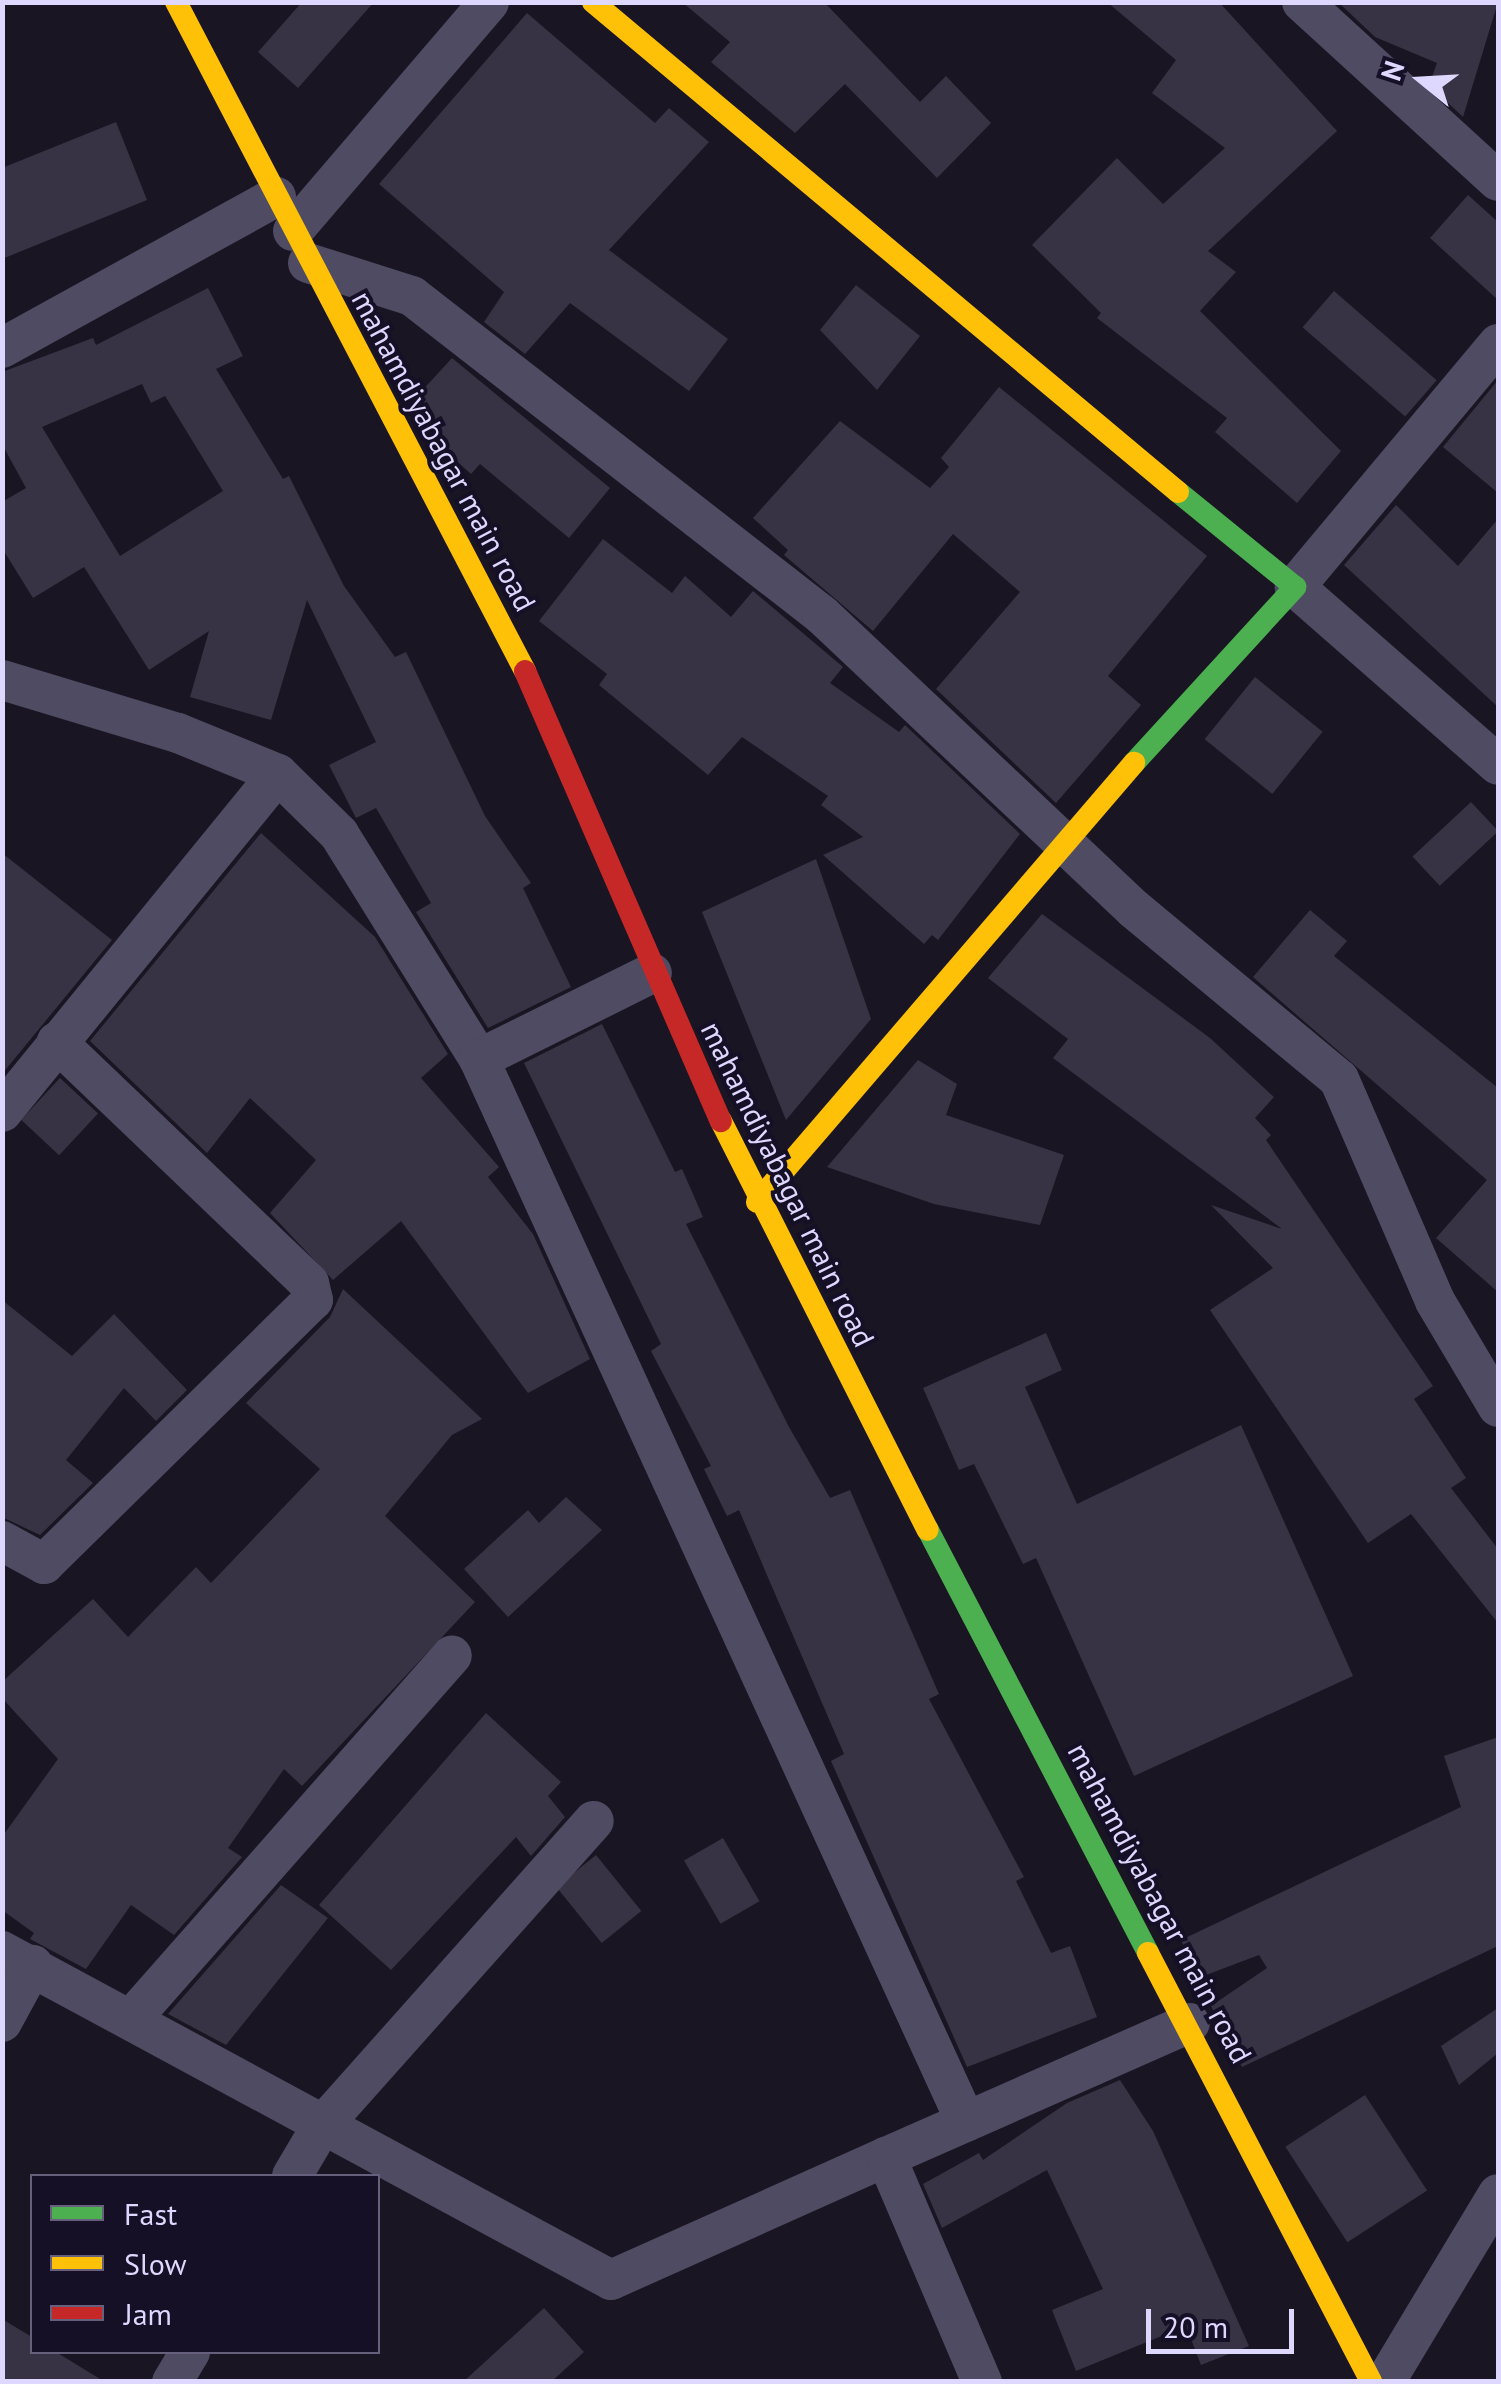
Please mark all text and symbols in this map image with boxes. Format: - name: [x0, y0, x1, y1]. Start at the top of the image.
- north arrow: [1371, 30, 1471, 130]
- text: N: [1372, 56, 1412, 85]
- street label: mahamdiyabagar main road: [344, 285, 544, 617]
- street label: mahamdiyabagar main road: [694, 1016, 882, 1352]
- street label: mahamdiyabagar main road: [1060, 1737, 1260, 2069]
- legend: [30, 2174, 380, 2354]
- text: Fast: [124, 2194, 177, 2233]
- text: Slow: [124, 2244, 187, 2283]
- scale bar: [1151, 2289, 1298, 2351]
- text: Jam: [124, 2294, 172, 2333]
- text: 20 m: [1163, 2307, 1228, 2346]

